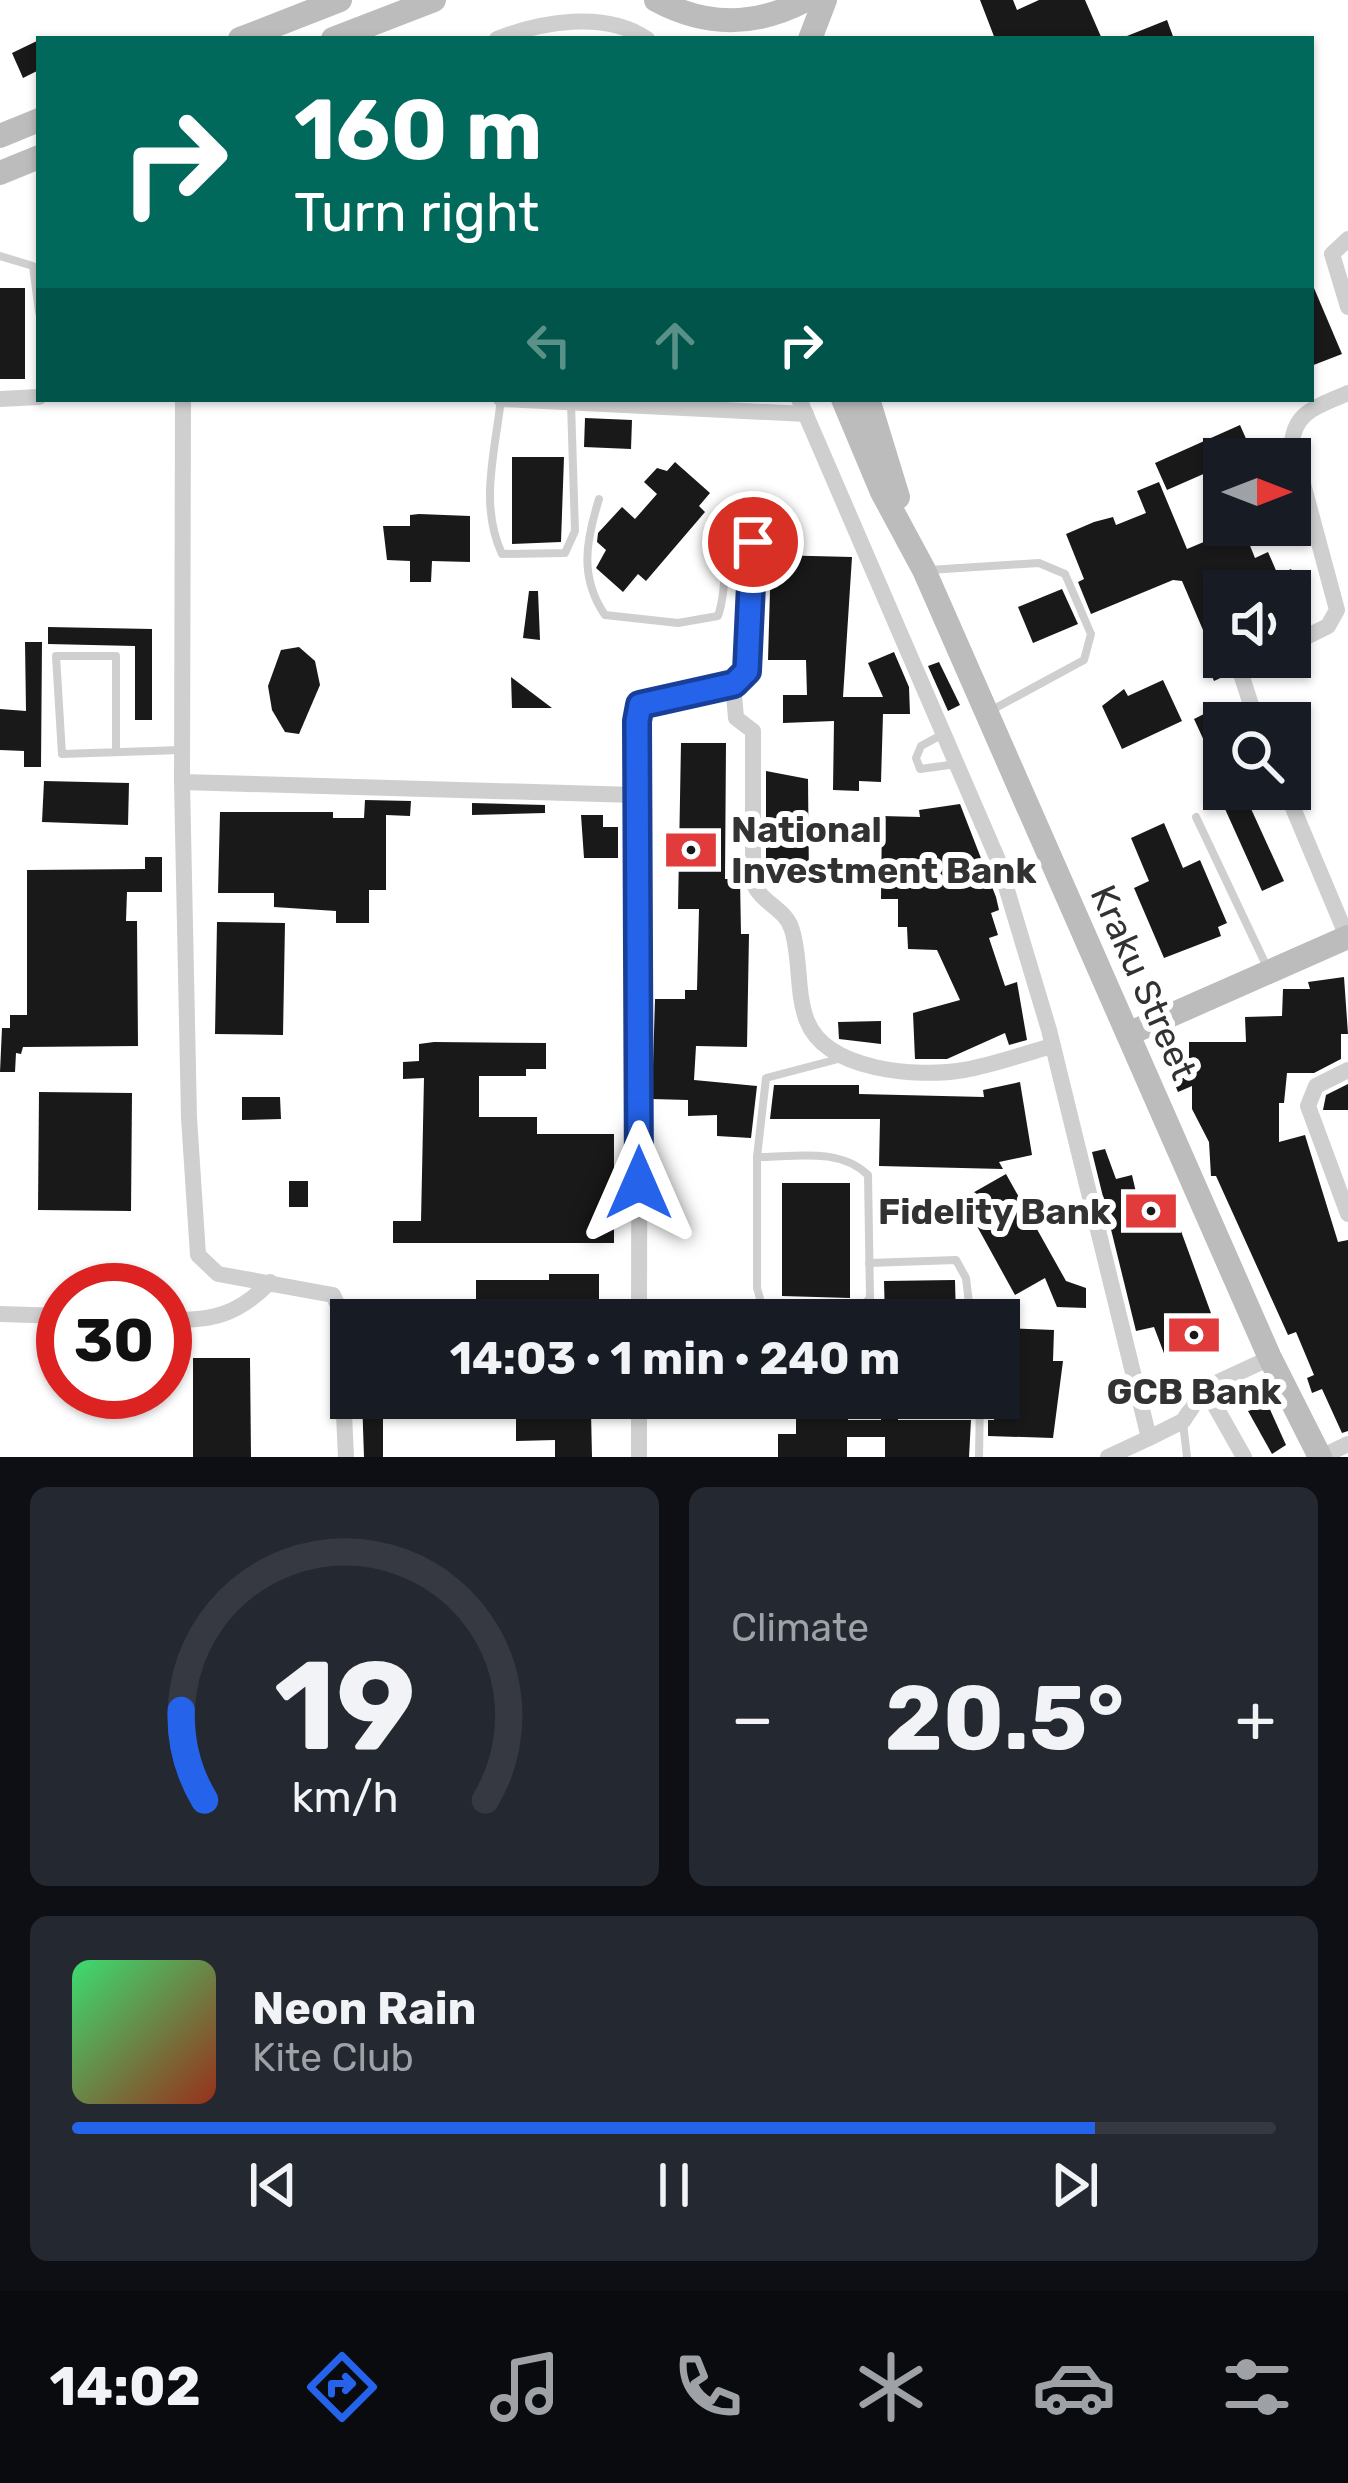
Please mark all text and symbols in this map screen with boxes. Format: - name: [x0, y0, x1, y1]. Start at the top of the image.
- text: 160 m: [294, 80, 542, 180]
- icon: right: [96, 84, 252, 240]
- text: Turn right: [294, 181, 539, 245]
- icon: left: [516, 312, 582, 378]
- icon: ahead: [642, 312, 708, 378]
- icon: right: [768, 312, 834, 378]
- north arrow: [1203, 438, 1311, 546]
- map controls: [1203, 438, 1311, 810]
- pin: [702, 491, 804, 593]
- icon: arrive: [720, 509, 786, 575]
- button: sound: [1203, 570, 1311, 678]
- button: search: [1203, 702, 1311, 810]
- place label: National Investment Bank: [731, 808, 1037, 892]
- bank icon: National Investment Bank: [662, 821, 720, 879]
- street label: Kraku Street: [1082, 878, 1205, 1086]
- position arrow: [576, 1120, 702, 1246]
- bank icon: Fidelity Bank: [1122, 1182, 1180, 1240]
- place label: Fidelity Bank: [878, 1190, 1111, 1233]
- speed limit sign: 30: [36, 1263, 192, 1419]
- bank icon: GCB Bank: [1165, 1306, 1223, 1364]
- text: 14:03 · 1 min · 240 m: [450, 1332, 900, 1385]
- place label: GCB Bank: [1107, 1370, 1282, 1413]
- text: Climate: [731, 1605, 869, 1651]
- text: 19: [273, 1632, 416, 1780]
- text: 20.5°: [885, 1665, 1124, 1772]
- text: −: [731, 1679, 774, 1758]
- text: +: [1235, 1679, 1276, 1758]
- text: km/h: [291, 1771, 398, 1822]
- text: Neon Rain: [252, 1982, 477, 2035]
- text: Kite Club: [252, 2035, 414, 2081]
- icon: previous: [240, 2152, 306, 2218]
- icon: pause: [641, 2152, 707, 2218]
- icon: next: [1042, 2152, 1108, 2218]
- icon: directions: [300, 2345, 384, 2429]
- icon: music: [483, 2345, 567, 2429]
- icon: phone: [666, 2345, 750, 2429]
- icon: climate: [849, 2345, 933, 2429]
- icon: car: [1032, 2345, 1116, 2429]
- icon: filters: [1215, 2345, 1299, 2429]
- text: 14:02: [49, 2355, 201, 2419]

